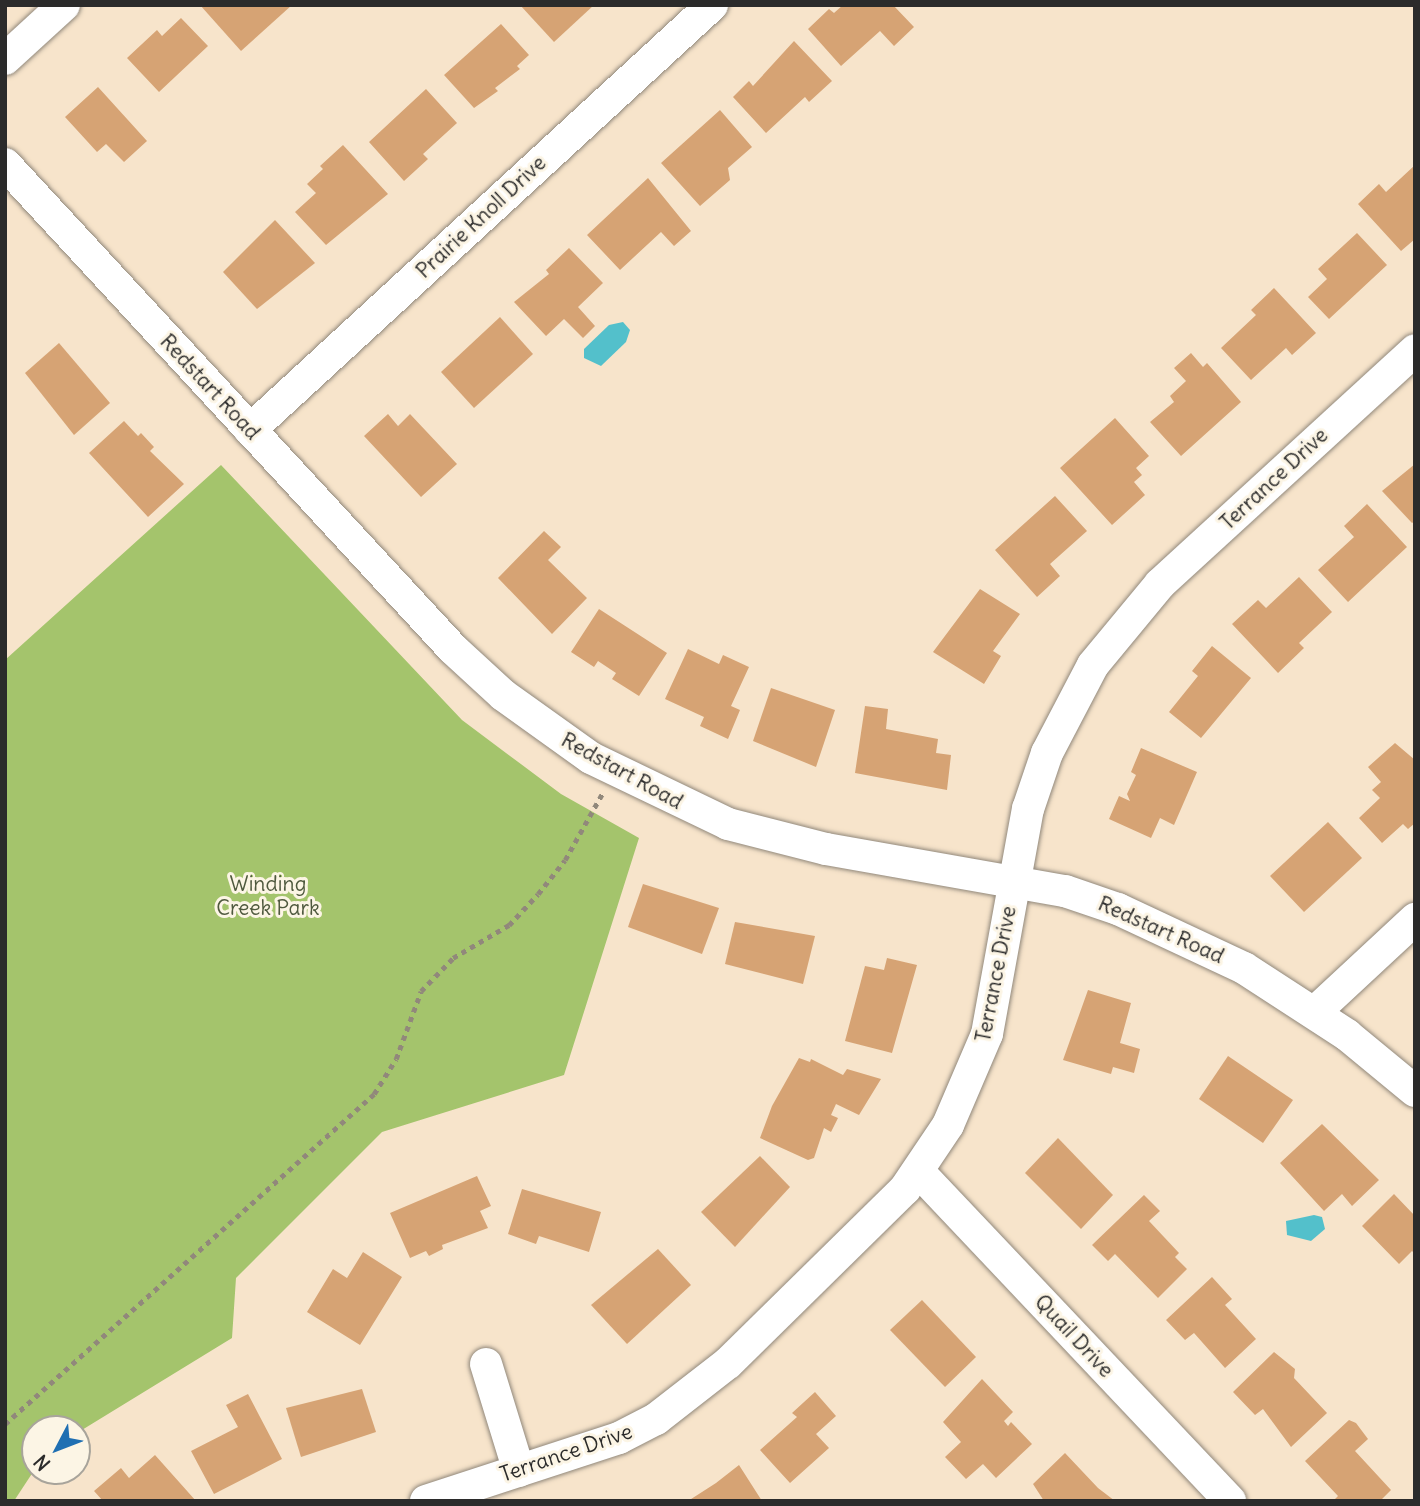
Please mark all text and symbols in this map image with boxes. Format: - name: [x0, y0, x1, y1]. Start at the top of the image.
- street label: Prairie Knoll Drive: [411, 150, 551, 284]
- street label: Redstart Road: [155, 329, 265, 445]
- street label: Terrance Drive: [1215, 423, 1333, 535]
- street label: Redstart Road: [557, 727, 687, 815]
- park label: Winding Creek Park: [216, 871, 320, 921]
- street label: Redstart Road: [1094, 891, 1228, 969]
- street label: Terrance Drive: [970, 904, 1022, 1044]
- street label: Quail Drive: [1029, 1289, 1119, 1383]
- north arrow: [21, 1415, 91, 1485]
- street label: Terrance Drive: [497, 1419, 635, 1487]
- text: N: [29, 1450, 55, 1476]

